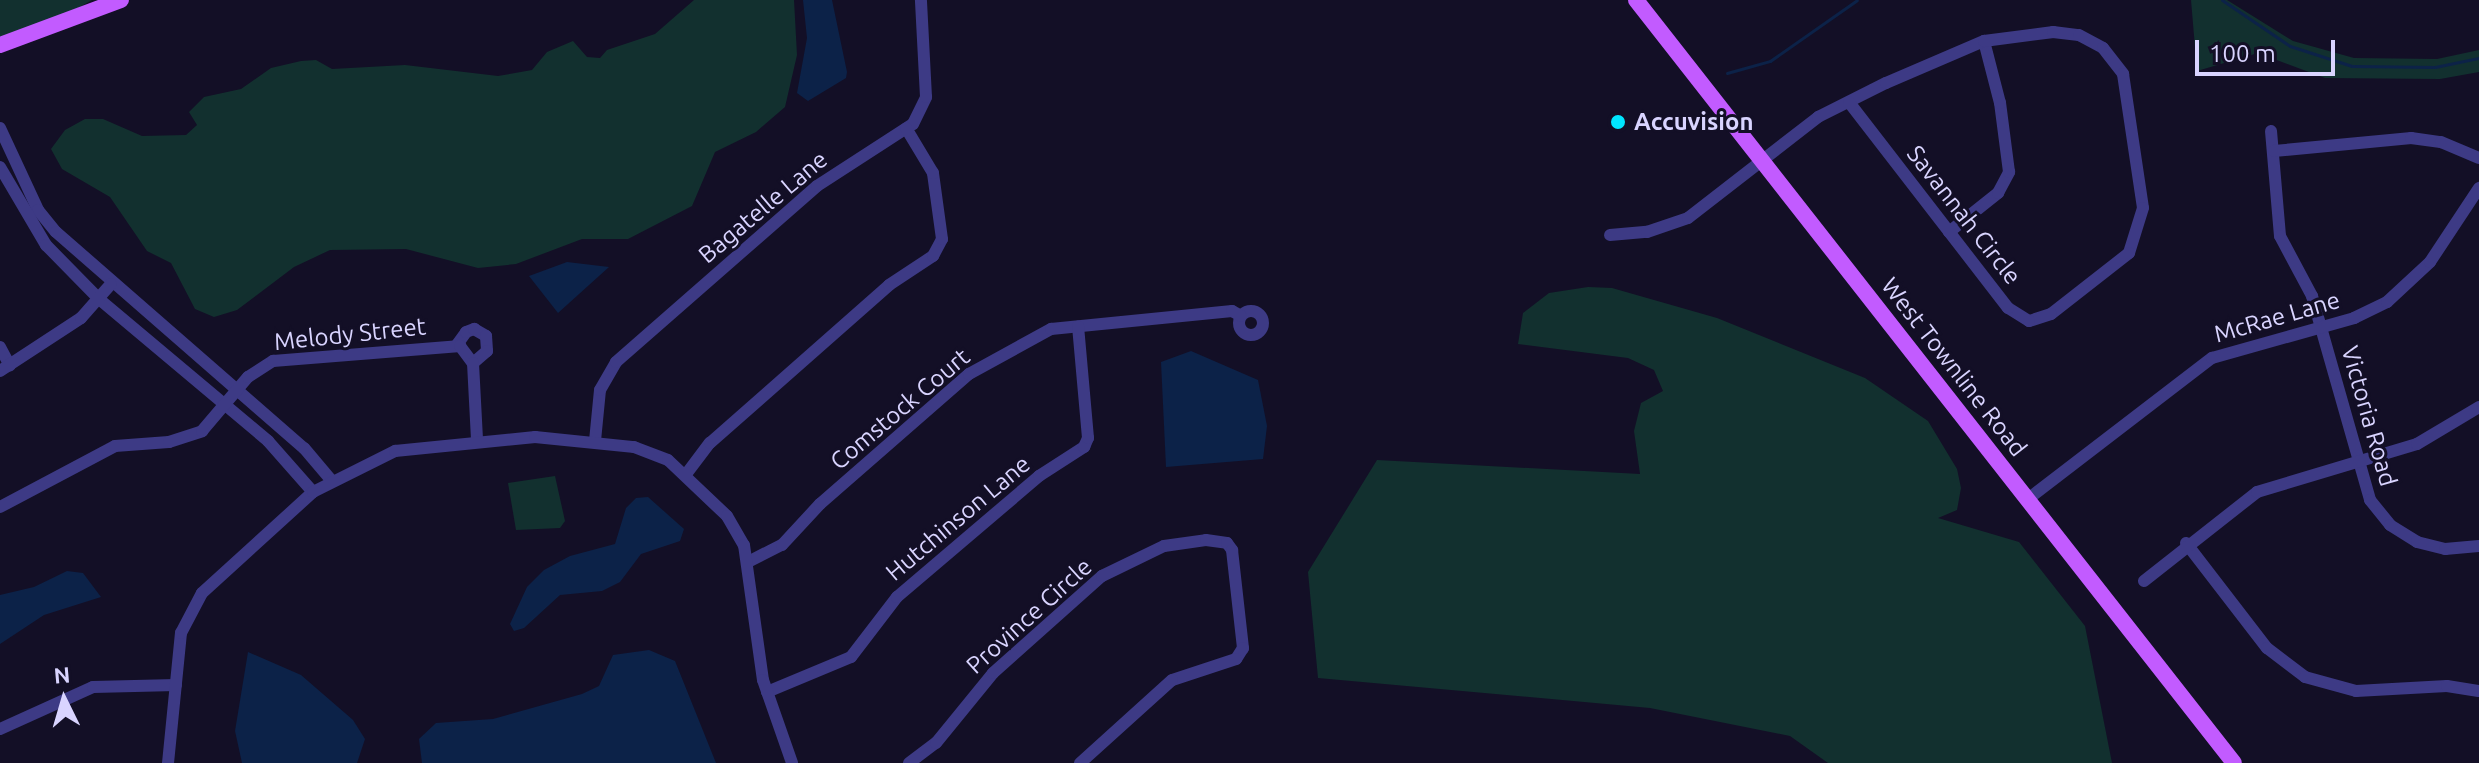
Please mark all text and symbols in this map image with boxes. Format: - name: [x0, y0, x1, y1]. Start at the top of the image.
- scale bar: [2199, 24, 2339, 74]
- text: 100 m: [2209, 40, 2276, 67]
- place label: Accuvision: [1634, 108, 1754, 136]
- marker: Accuvision: [1609, 113, 1627, 131]
- street label: Savannah Circle: [1901, 140, 2027, 290]
- street label: Bagatelle Lane: [693, 145, 833, 269]
- street label: West Townline Road: [1875, 272, 2033, 462]
- street label: McRae Lane: [2211, 285, 2343, 349]
- street label: Melody Street: [273, 312, 427, 356]
- street label: Comstock Court: [824, 342, 976, 476]
- street label: Victoria Road: [2335, 343, 2403, 489]
- street label: Hutchinson Lane: [880, 449, 1036, 587]
- street label: Province Circle: [960, 552, 1098, 680]
- north arrow: [24, 659, 104, 739]
- text: N: [53, 661, 71, 688]

